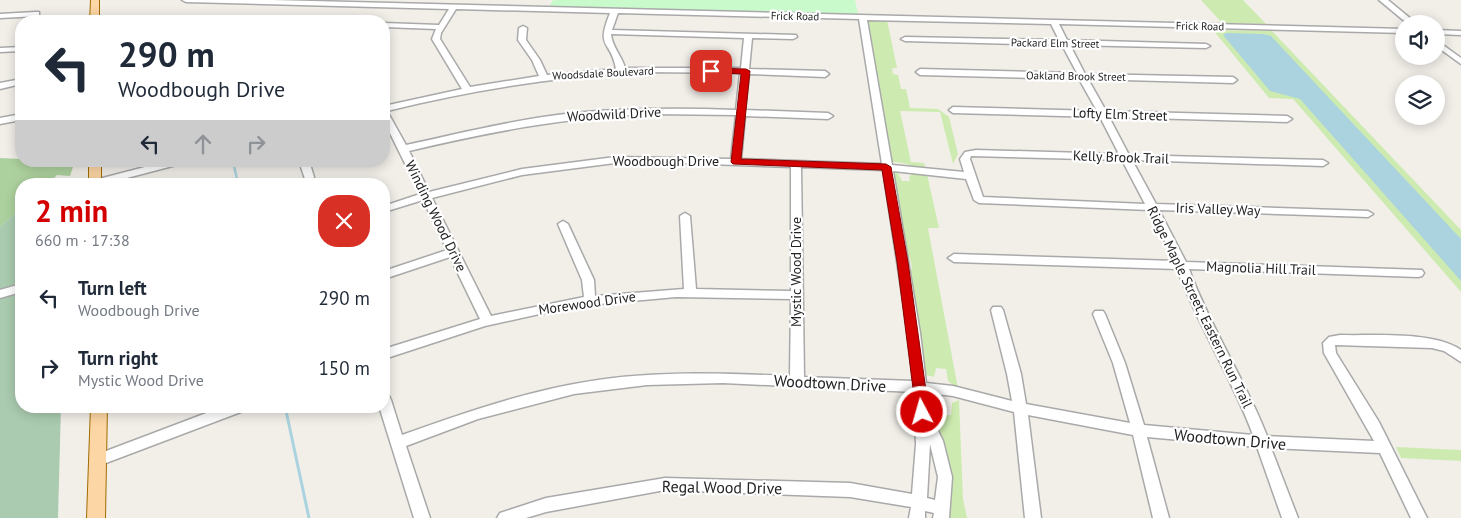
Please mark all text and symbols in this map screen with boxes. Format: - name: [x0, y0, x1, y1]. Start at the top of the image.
- street label: Frick Road: [771, 9, 819, 23]
- map controls: [1395, 15, 1445, 125]
- button: sound: [1395, 15, 1445, 65]
- street label: Frick Road: [1176, 19, 1224, 33]
- text: 290 m: [118, 31, 215, 77]
- icon: left: [35, 35, 100, 100]
- street label: Packard Elm Street: [1011, 35, 1100, 51]
- pin: [690, 50, 732, 92]
- icon: arrive: [697, 57, 725, 85]
- street label: Woodsdale Boulevard: [552, 63, 654, 83]
- street label: Oakland Brook Street: [1026, 68, 1126, 84]
- text: Woodbough Drive: [118, 75, 285, 103]
- button: layers: [1395, 75, 1445, 125]
- street label: Woodwild Drive: [566, 103, 662, 125]
- street label: Lofty Elm Street: [1072, 103, 1168, 125]
- icon: left: [136, 130, 164, 158]
- icon: ahead: [189, 130, 217, 158]
- icon: right: [242, 130, 270, 158]
- street label: Kelly Brook Trail: [1073, 146, 1169, 168]
- street label: Woodbough Drive: [613, 152, 719, 170]
- street label: Winding Wood Drive: [401, 157, 471, 275]
- text: 2 min: [35, 191, 108, 230]
- button: close: [318, 195, 370, 247]
- street label: Iris Valley Way: [1175, 199, 1261, 219]
- street label: Ridge Maple Street; Eastern Run Trail: [1143, 203, 1257, 411]
- street label: Mystic Wood Drive: [787, 217, 805, 327]
- text: 660 m · 17:38: [35, 230, 130, 250]
- street label: Magnolia Hill Trail: [1206, 257, 1316, 279]
- text: Turn left: [78, 276, 147, 300]
- icon: left: [35, 284, 63, 312]
- text: 290 m: [318, 286, 370, 310]
- street label: Morewood Drive: [537, 287, 637, 319]
- text: Woodbough Drive: [78, 300, 200, 320]
- text: Turn right: [78, 346, 158, 370]
- icon: right: [35, 354, 63, 382]
- text: 150 m: [318, 356, 370, 380]
- text: Mystic Wood Drive: [78, 370, 204, 390]
- street label: Woodtown Drive: [773, 370, 887, 396]
- position arrow: [895, 385, 947, 437]
- street label: Woodtown Drive: [1173, 424, 1287, 454]
- street label: Regal Wood Drive: [662, 476, 782, 498]

